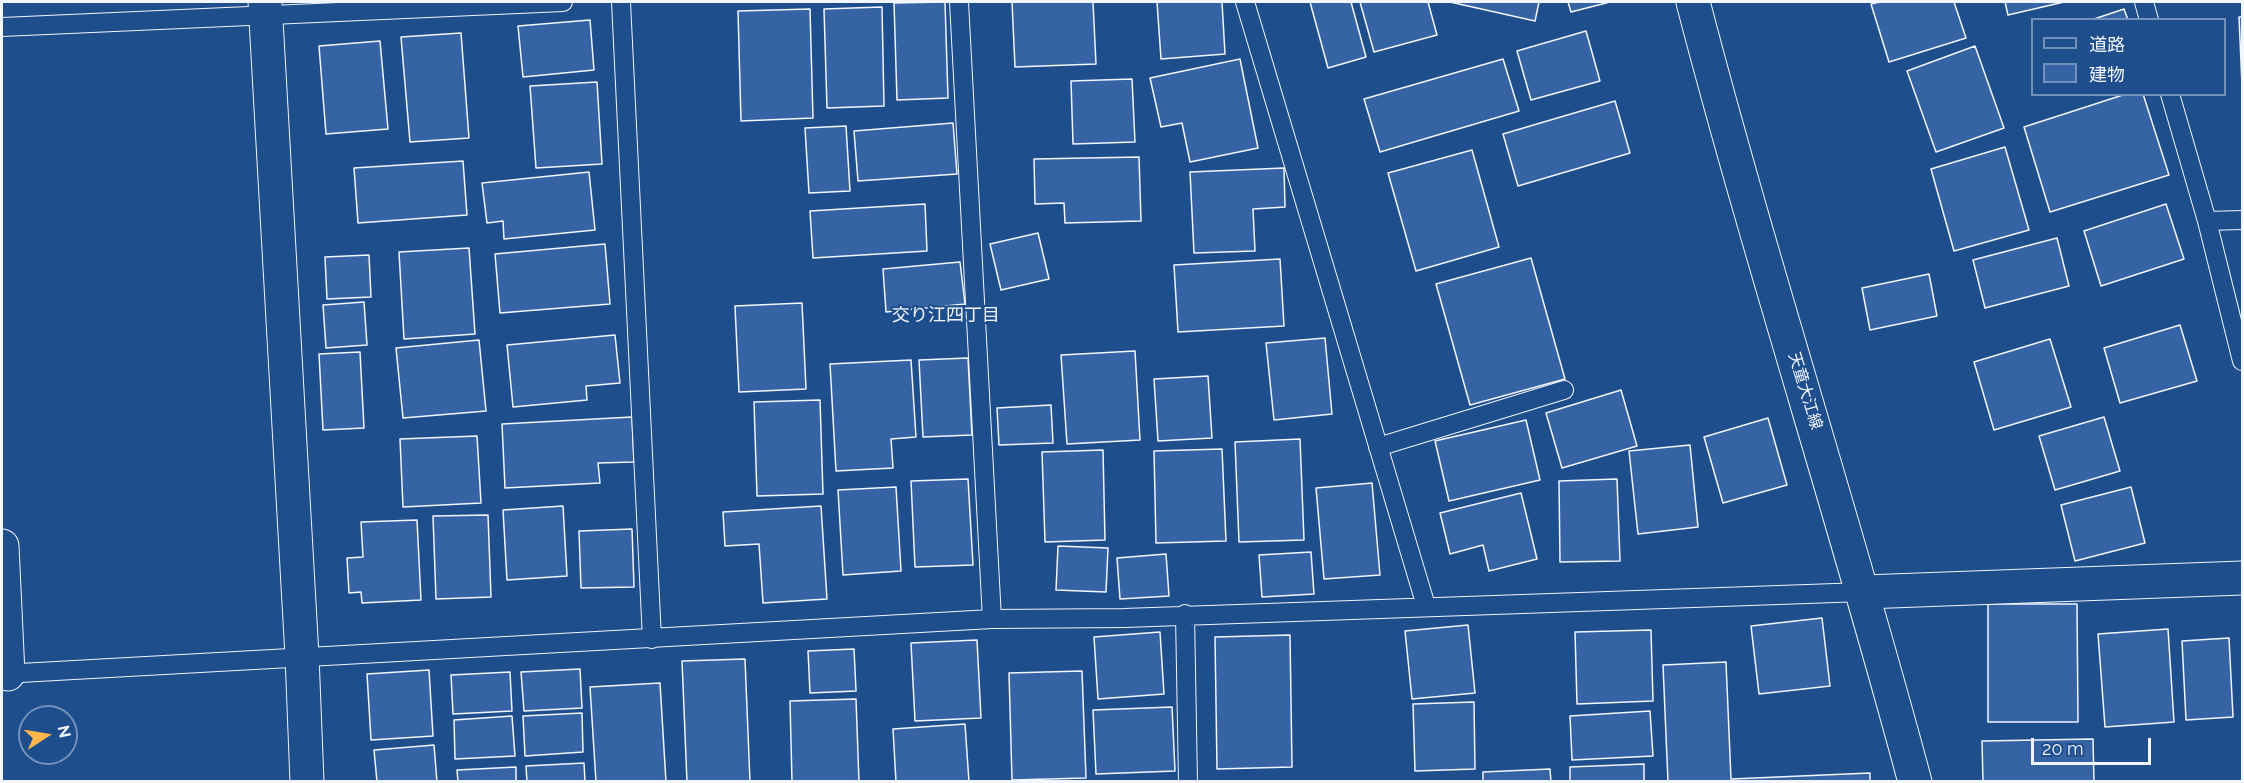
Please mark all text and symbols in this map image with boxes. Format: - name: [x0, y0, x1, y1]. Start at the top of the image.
- legend: [2031, 18, 2226, 96]
- text: 道路: [2089, 34, 2125, 55]
- text: 建物: [2089, 64, 2125, 85]
- district label: 交り江四丁目: [892, 305, 1000, 327]
- street label: 天童大江線: [1784, 350, 1826, 432]
- north arrow: [18, 705, 78, 765]
- text: N: [54, 724, 75, 740]
- scale bar: [2034, 726, 2154, 764]
- text: 20 m: [2042, 738, 2084, 759]

